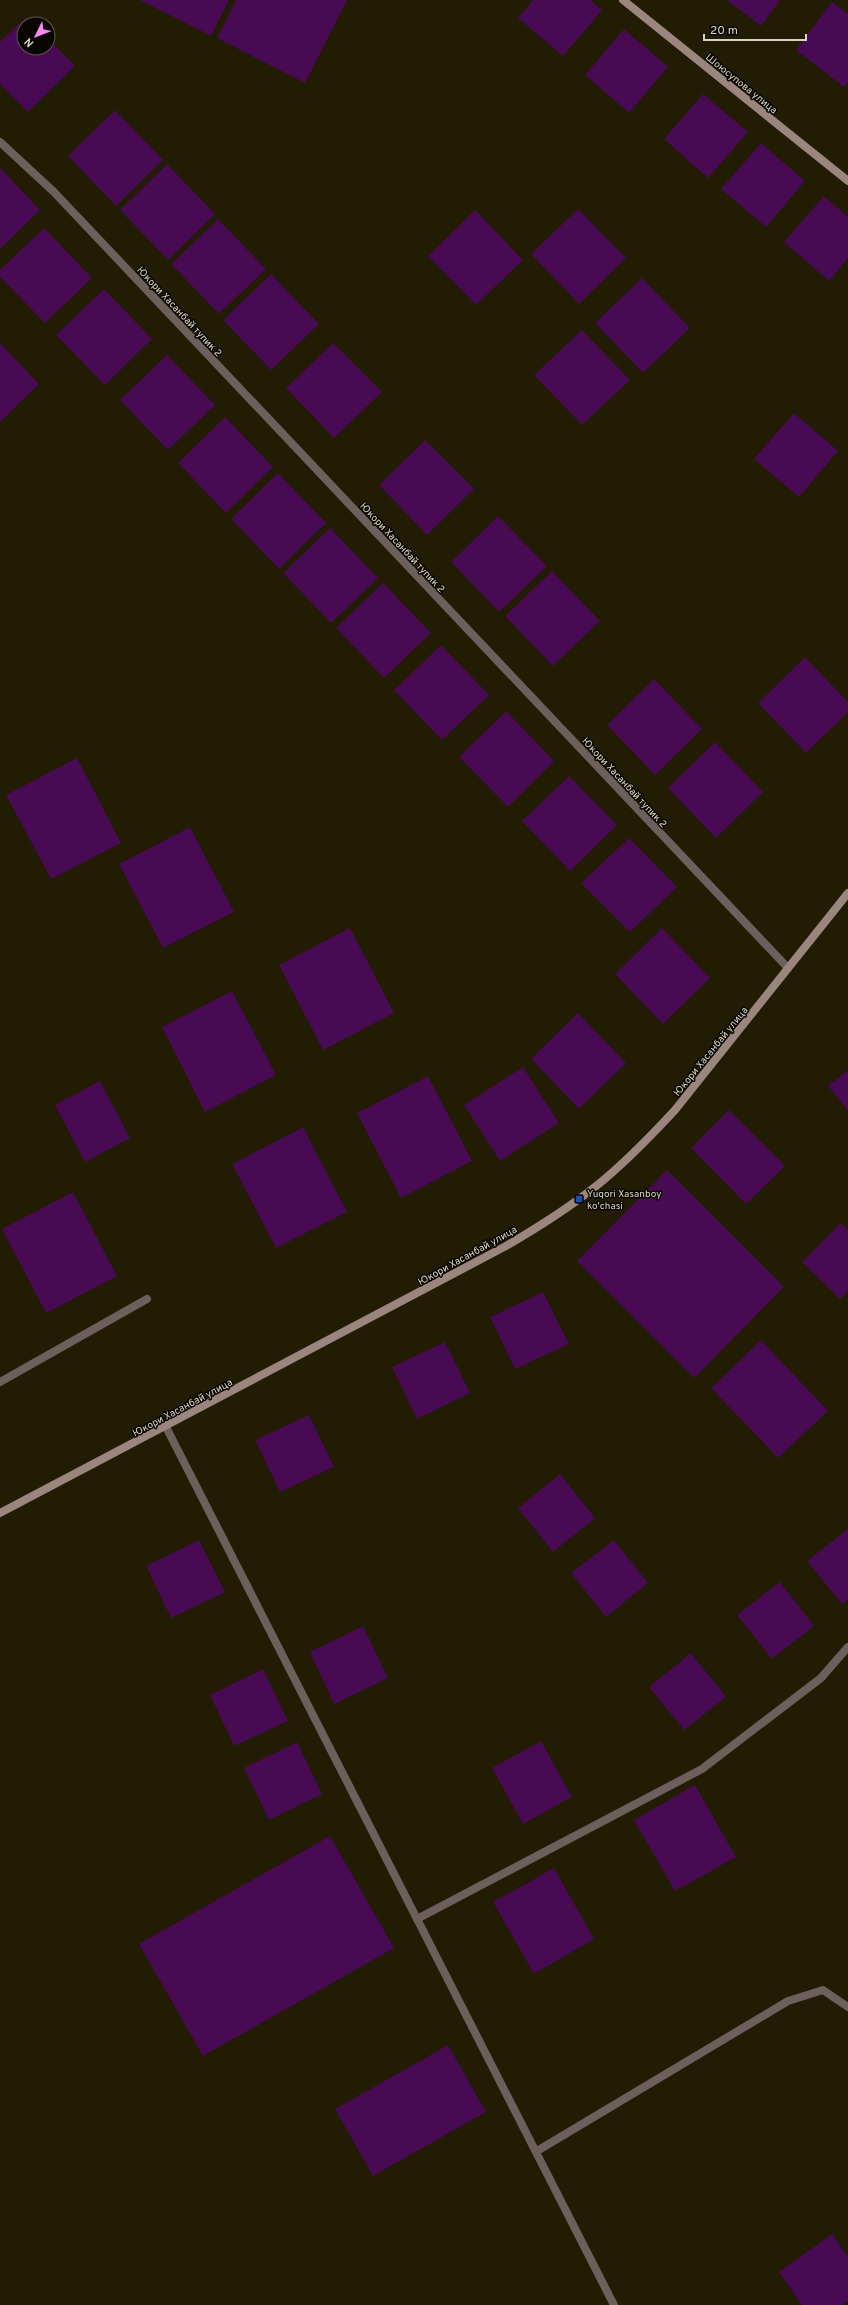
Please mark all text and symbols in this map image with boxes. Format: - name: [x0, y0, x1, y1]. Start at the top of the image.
- north arrow: [16, 16, 56, 56]
- scale bar: [704, 16, 806, 42]
- text: 20 m: [710, 23, 738, 39]
- text: N: [22, 34, 37, 50]
- street label: Шоюсупова улица: [703, 51, 780, 117]
- street label: Юкори Хасанбай тупик 2: [134, 264, 224, 360]
- street label: Юкори Хасанбай тупик 2: [357, 500, 447, 596]
- street label: Юкори Хасанбай тупик 2: [579, 735, 669, 831]
- street label: Юкори Хасанбай улица: [671, 1005, 751, 1099]
- place label: Yuqori Xasanboy ko'chasi: [587, 1188, 662, 1213]
- marker: Yuqori Xasanboy ko'chasi: [574, 1194, 584, 1204]
- street label: Юкори Хасанбай улица: [416, 1224, 520, 1289]
- street label: Юкори Хасанбай улица: [130, 1376, 235, 1440]

